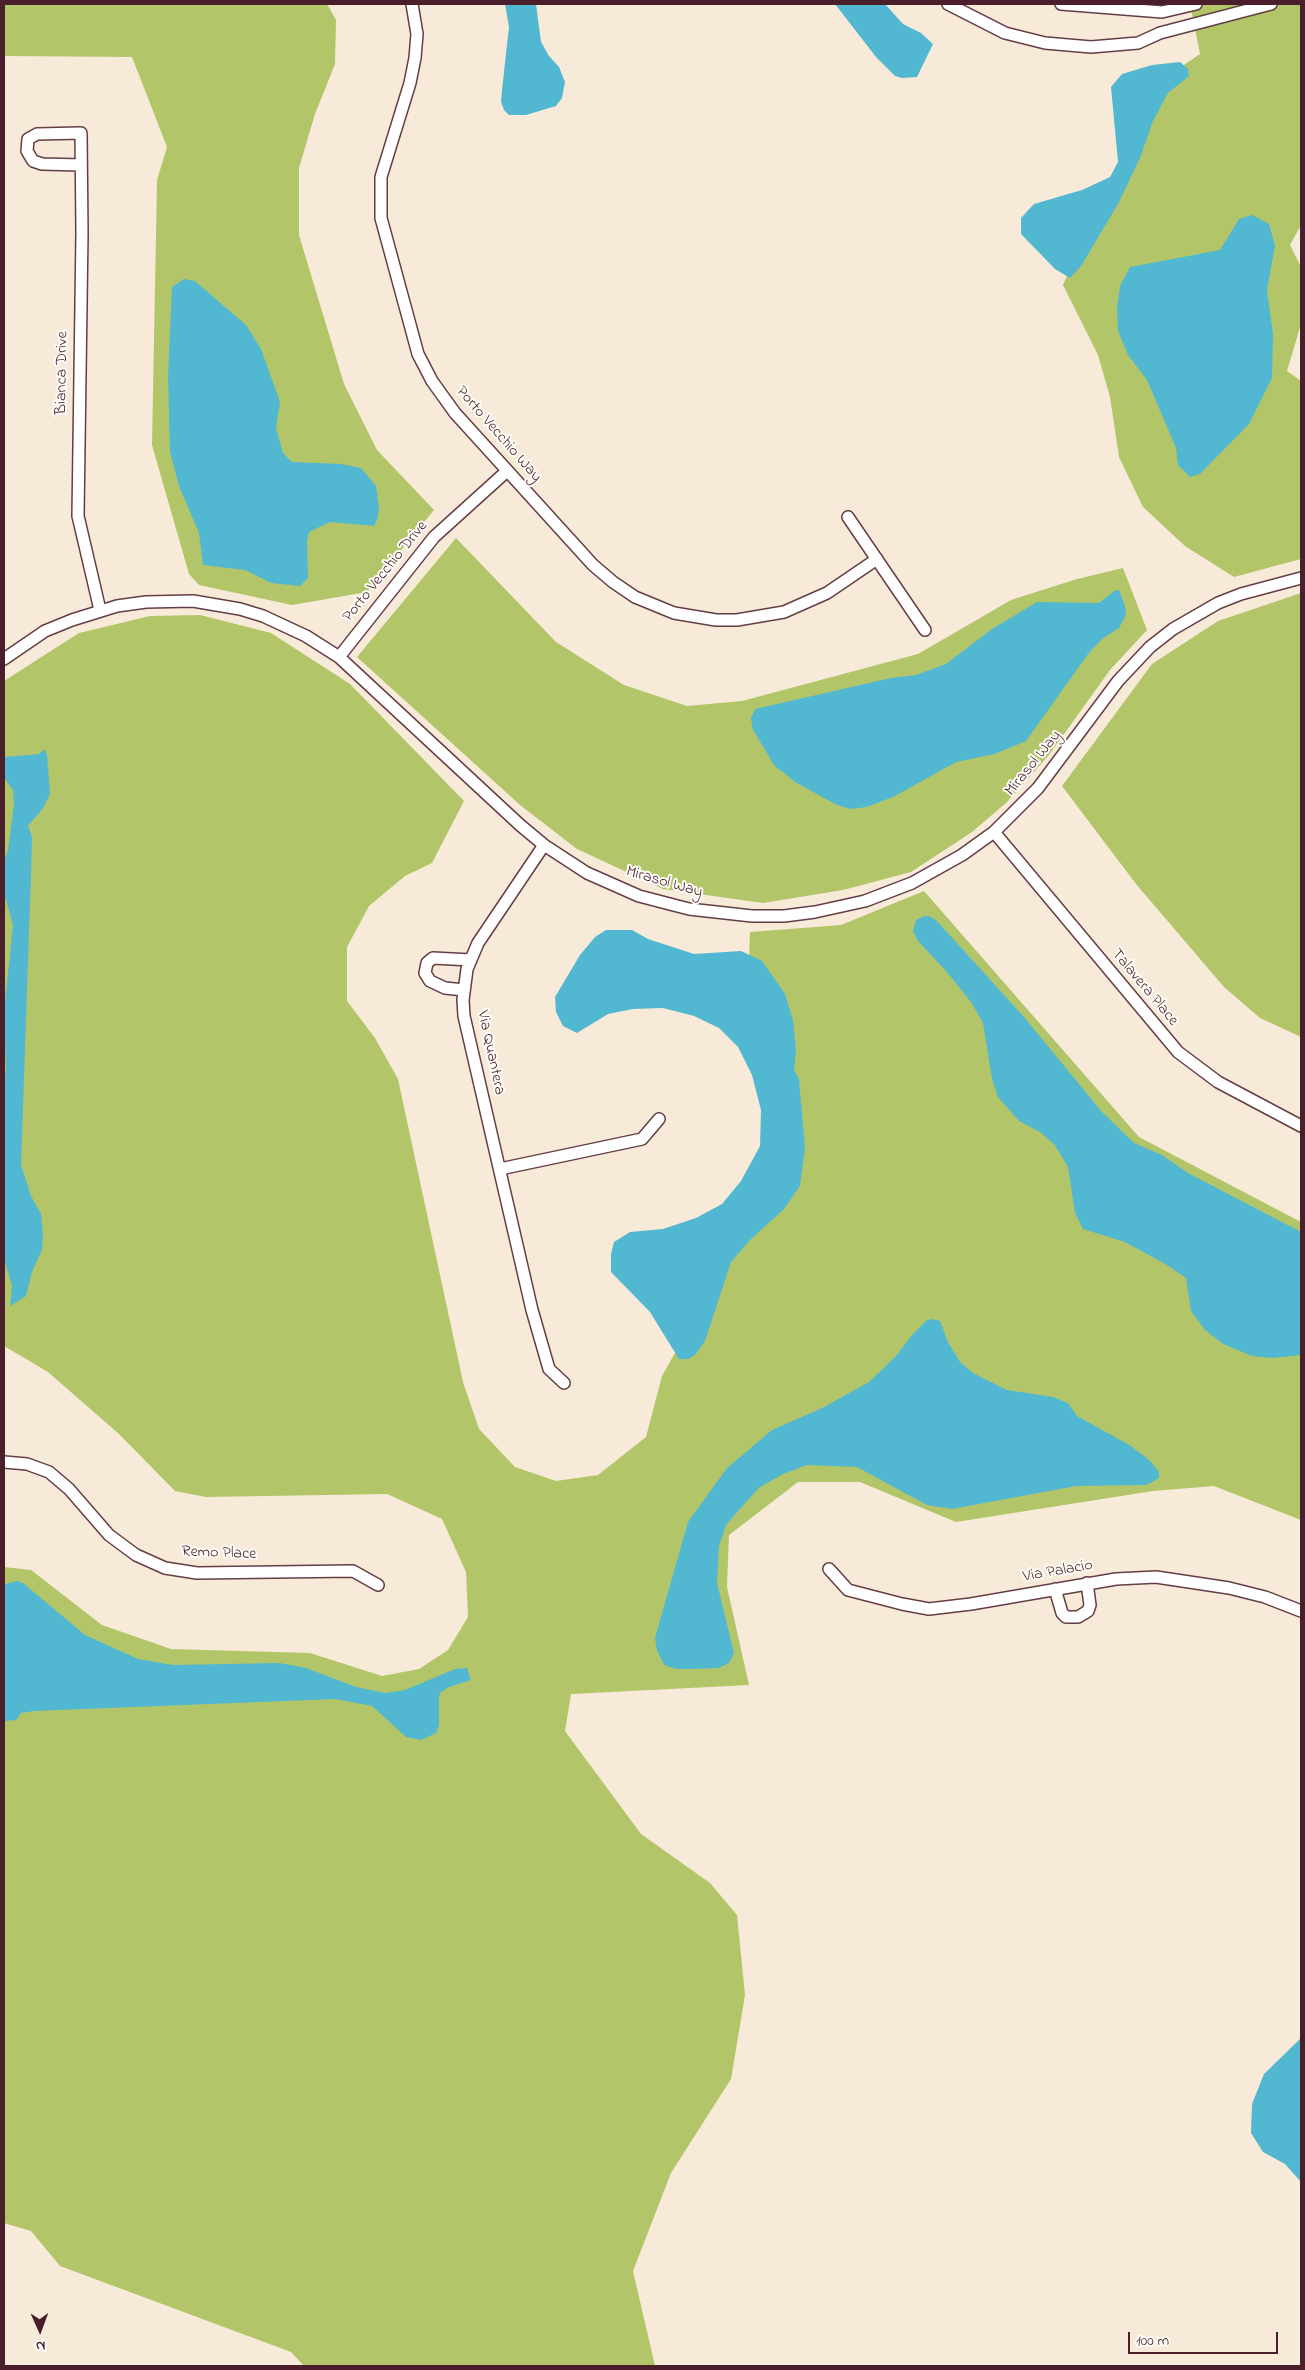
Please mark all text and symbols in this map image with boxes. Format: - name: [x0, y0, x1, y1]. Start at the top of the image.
- street label: Bianca Drive: [53, 331, 73, 415]
- street label: Porto Vecchio Way: [451, 383, 545, 487]
- street label: Porto Vecchio Drive: [339, 518, 433, 626]
- street label: Mirasol Way: [1002, 727, 1066, 801]
- street label: Mirasol Way: [623, 863, 705, 903]
- street label: Talavera Place: [1106, 946, 1182, 1030]
- street label: Via Quantera: [472, 1009, 508, 1097]
- street label: Remo Place: [181, 1543, 257, 1565]
- street label: Via Palacio: [1022, 1556, 1094, 1588]
- north arrow: [15, 2305, 65, 2355]
- scale bar: [1130, 2322, 1280, 2354]
- text: 100 m: [1136, 2330, 1169, 2352]
- text: N: [35, 2335, 46, 2356]

